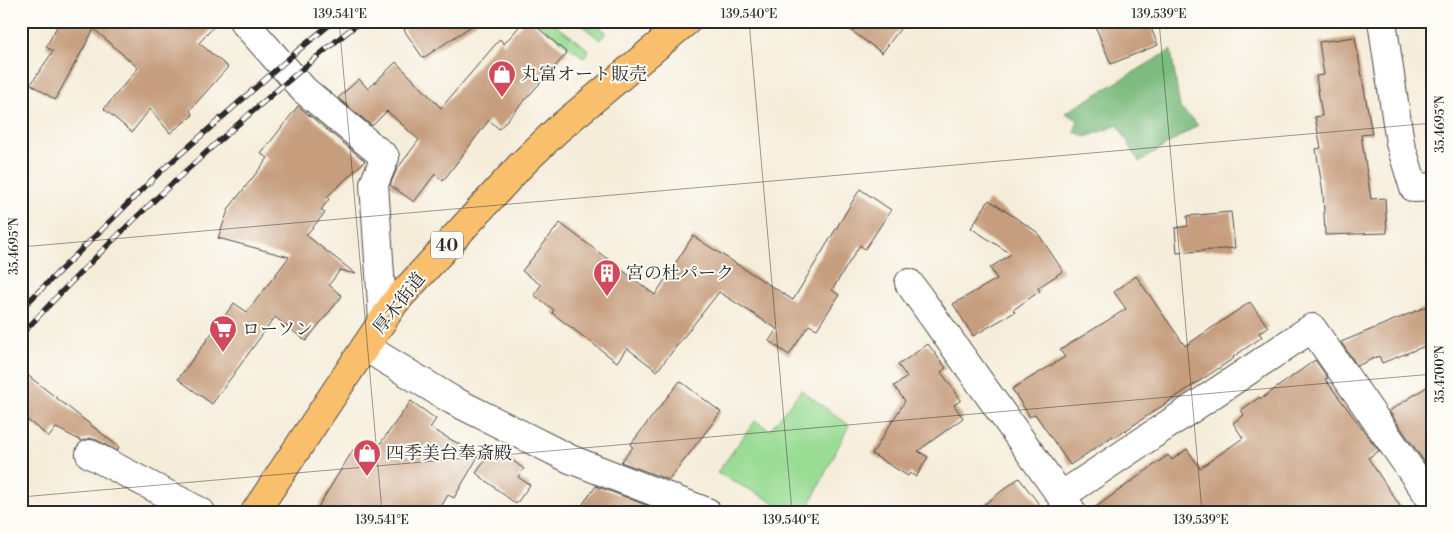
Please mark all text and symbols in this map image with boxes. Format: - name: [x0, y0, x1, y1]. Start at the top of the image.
- text: 139.541°E: [313, 7, 367, 22]
- text: 139.540°E: [721, 7, 777, 22]
- text: 139.539°E: [1132, 7, 1186, 22]
- shop icon: 丸富オート販売: [487, 59, 517, 98]
- place label: 丸富オート販売: [521, 63, 647, 86]
- text: 35.4695°N: [1433, 95, 1448, 153]
- text: 35.4695°N: [7, 217, 22, 275]
- road number: 40: [431, 232, 463, 258]
- building icon: 宮の杜パーク: [592, 258, 622, 297]
- place label: 宮の杜パーク: [626, 262, 734, 285]
- street label: 厚木街道: [368, 268, 431, 339]
- supermarket icon: ローソン: [208, 314, 238, 353]
- place label: ローソン: [242, 318, 313, 341]
- text: 35.4700°N: [1433, 345, 1448, 403]
- shop icon: 四季美台奉斎殿: [352, 438, 382, 477]
- place label: 四季美台奉斎殿: [386, 442, 512, 465]
- text: 139.541°E: [355, 513, 409, 528]
- text: 139.540°E: [763, 513, 819, 528]
- text: 139.539°E: [1174, 513, 1228, 528]

